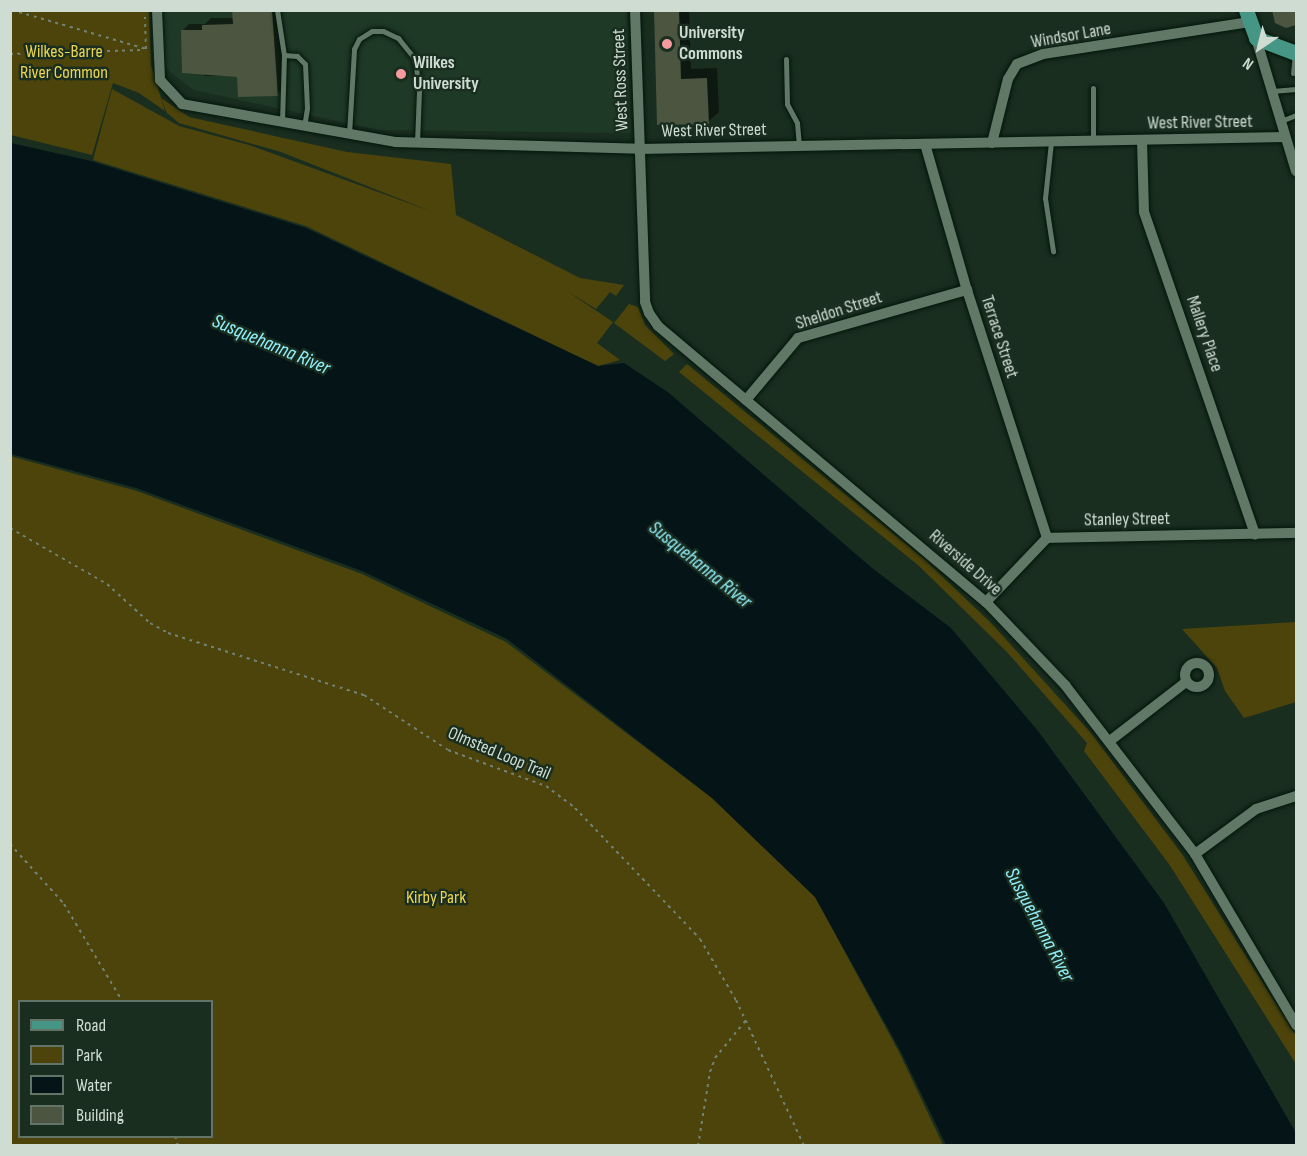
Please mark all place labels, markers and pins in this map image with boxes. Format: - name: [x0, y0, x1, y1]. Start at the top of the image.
- place label: University Commons: [679, 23, 745, 66]
- marker: University Commons: [660, 37, 674, 51]
- place label: Wilkes University: [413, 53, 479, 96]
- marker: Wilkes University: [394, 67, 408, 81]

